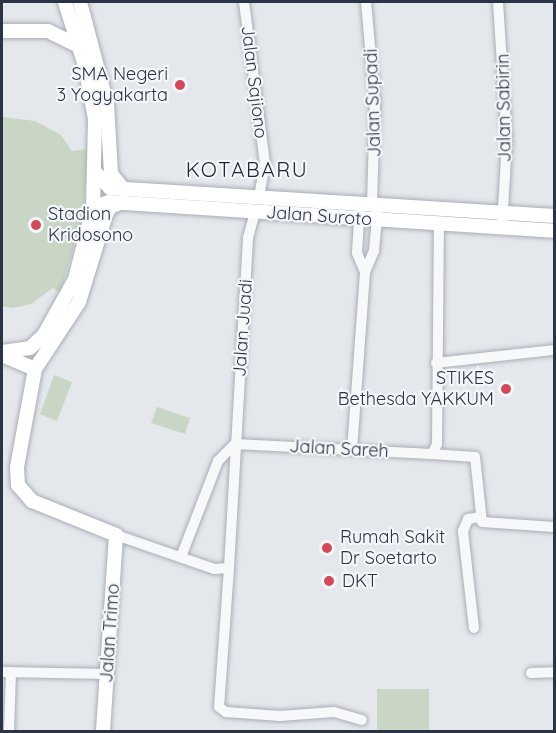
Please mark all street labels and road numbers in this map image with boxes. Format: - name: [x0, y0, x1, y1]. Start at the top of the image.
- street label: Jalan Sajiono: [236, 24, 272, 140]
- street label: Jalan Supadi: [360, 48, 386, 158]
- street label: Jalan Sabirin: [492, 54, 516, 162]
- street label: Jalan Suroto: [265, 202, 373, 230]
- street label: Jalan Juadi: [229, 278, 257, 378]
- street label: Jalan Sareh: [289, 436, 389, 462]
- street label: Jalan Trimo: [96, 583, 124, 683]

